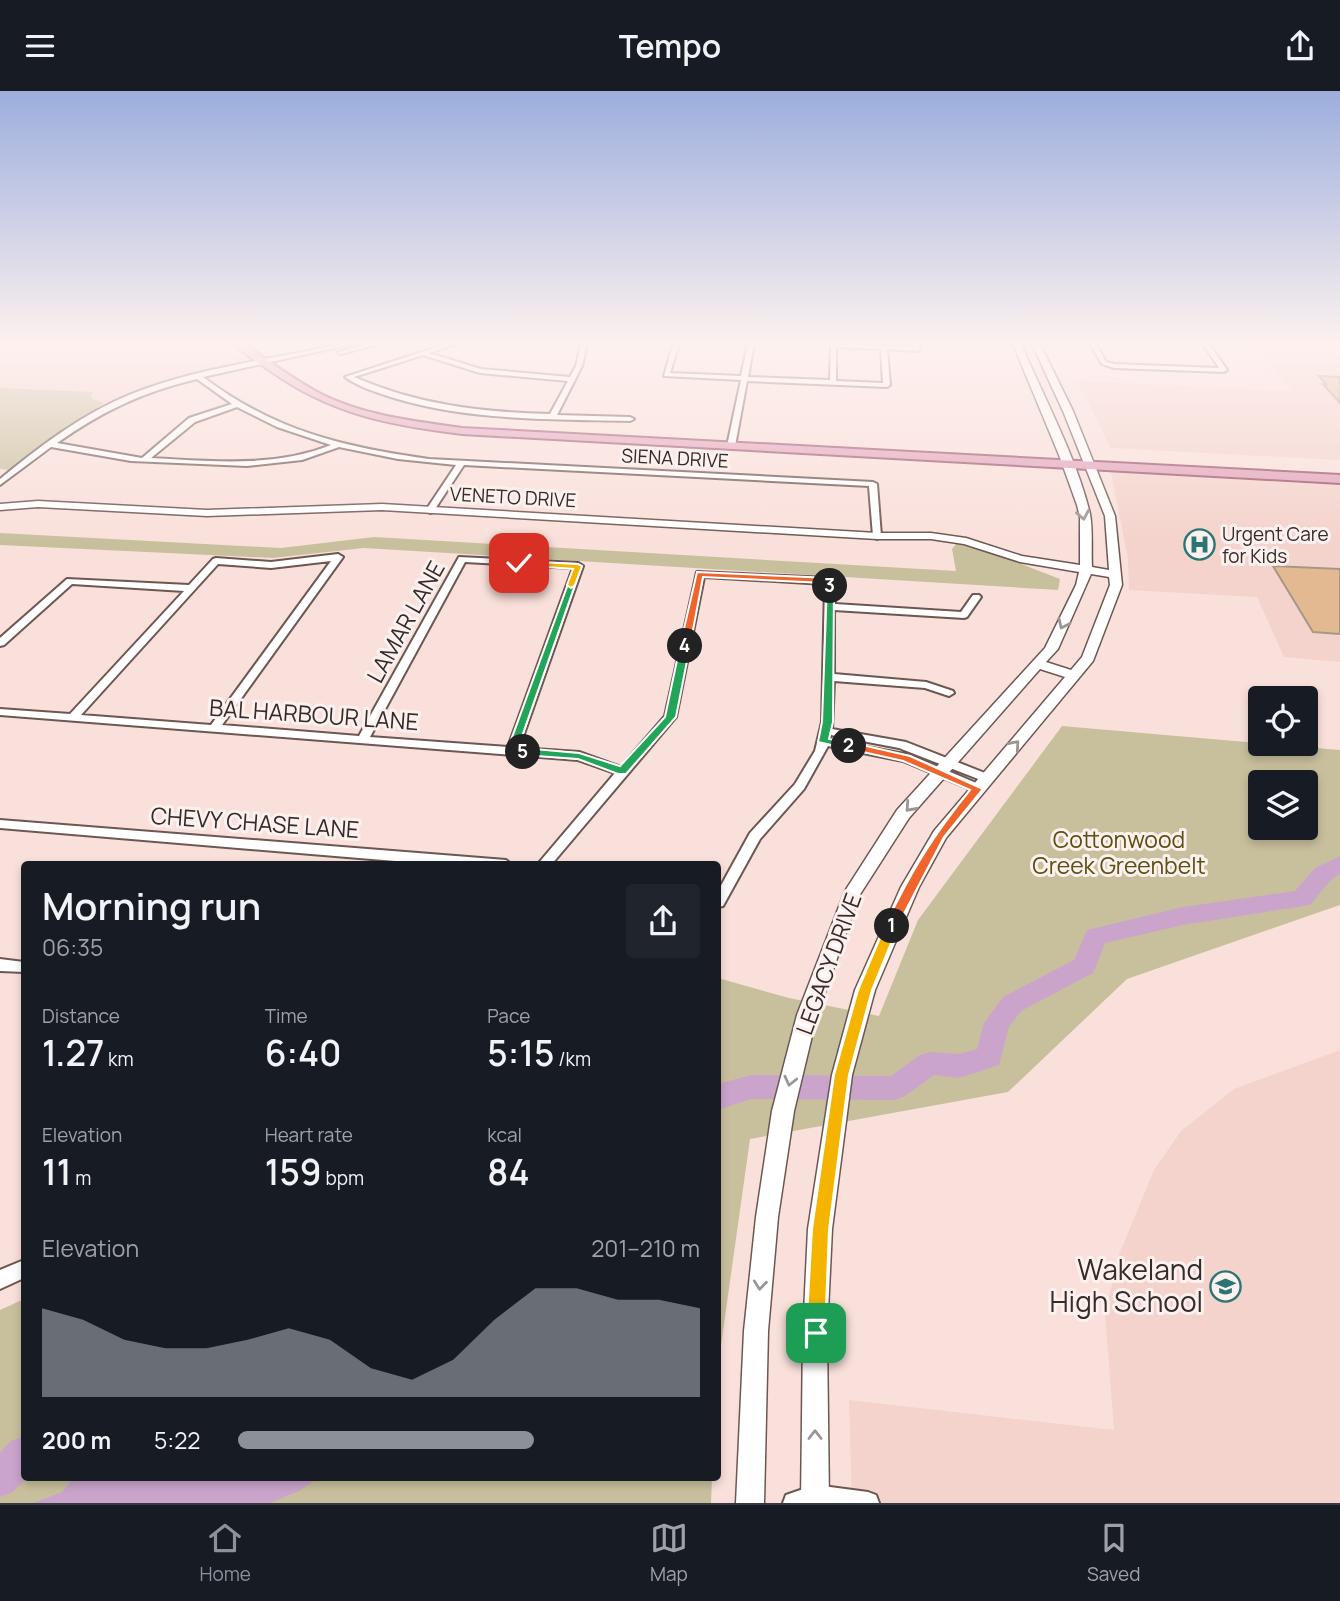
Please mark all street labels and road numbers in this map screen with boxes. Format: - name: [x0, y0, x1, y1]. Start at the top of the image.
- street label: SIENA DRIVE: [621, 442, 729, 474]
- street label: VENETO DRIVE: [449, 481, 577, 513]
- street label: LAMAR LANE: [359, 555, 452, 688]
- street label: BAL HARBOUR LANE: [208, 691, 420, 737]
- street label: CHEVY CHASE LANE: [150, 799, 360, 845]
- street label: LEGACY DRIVE: [788, 888, 869, 1039]

